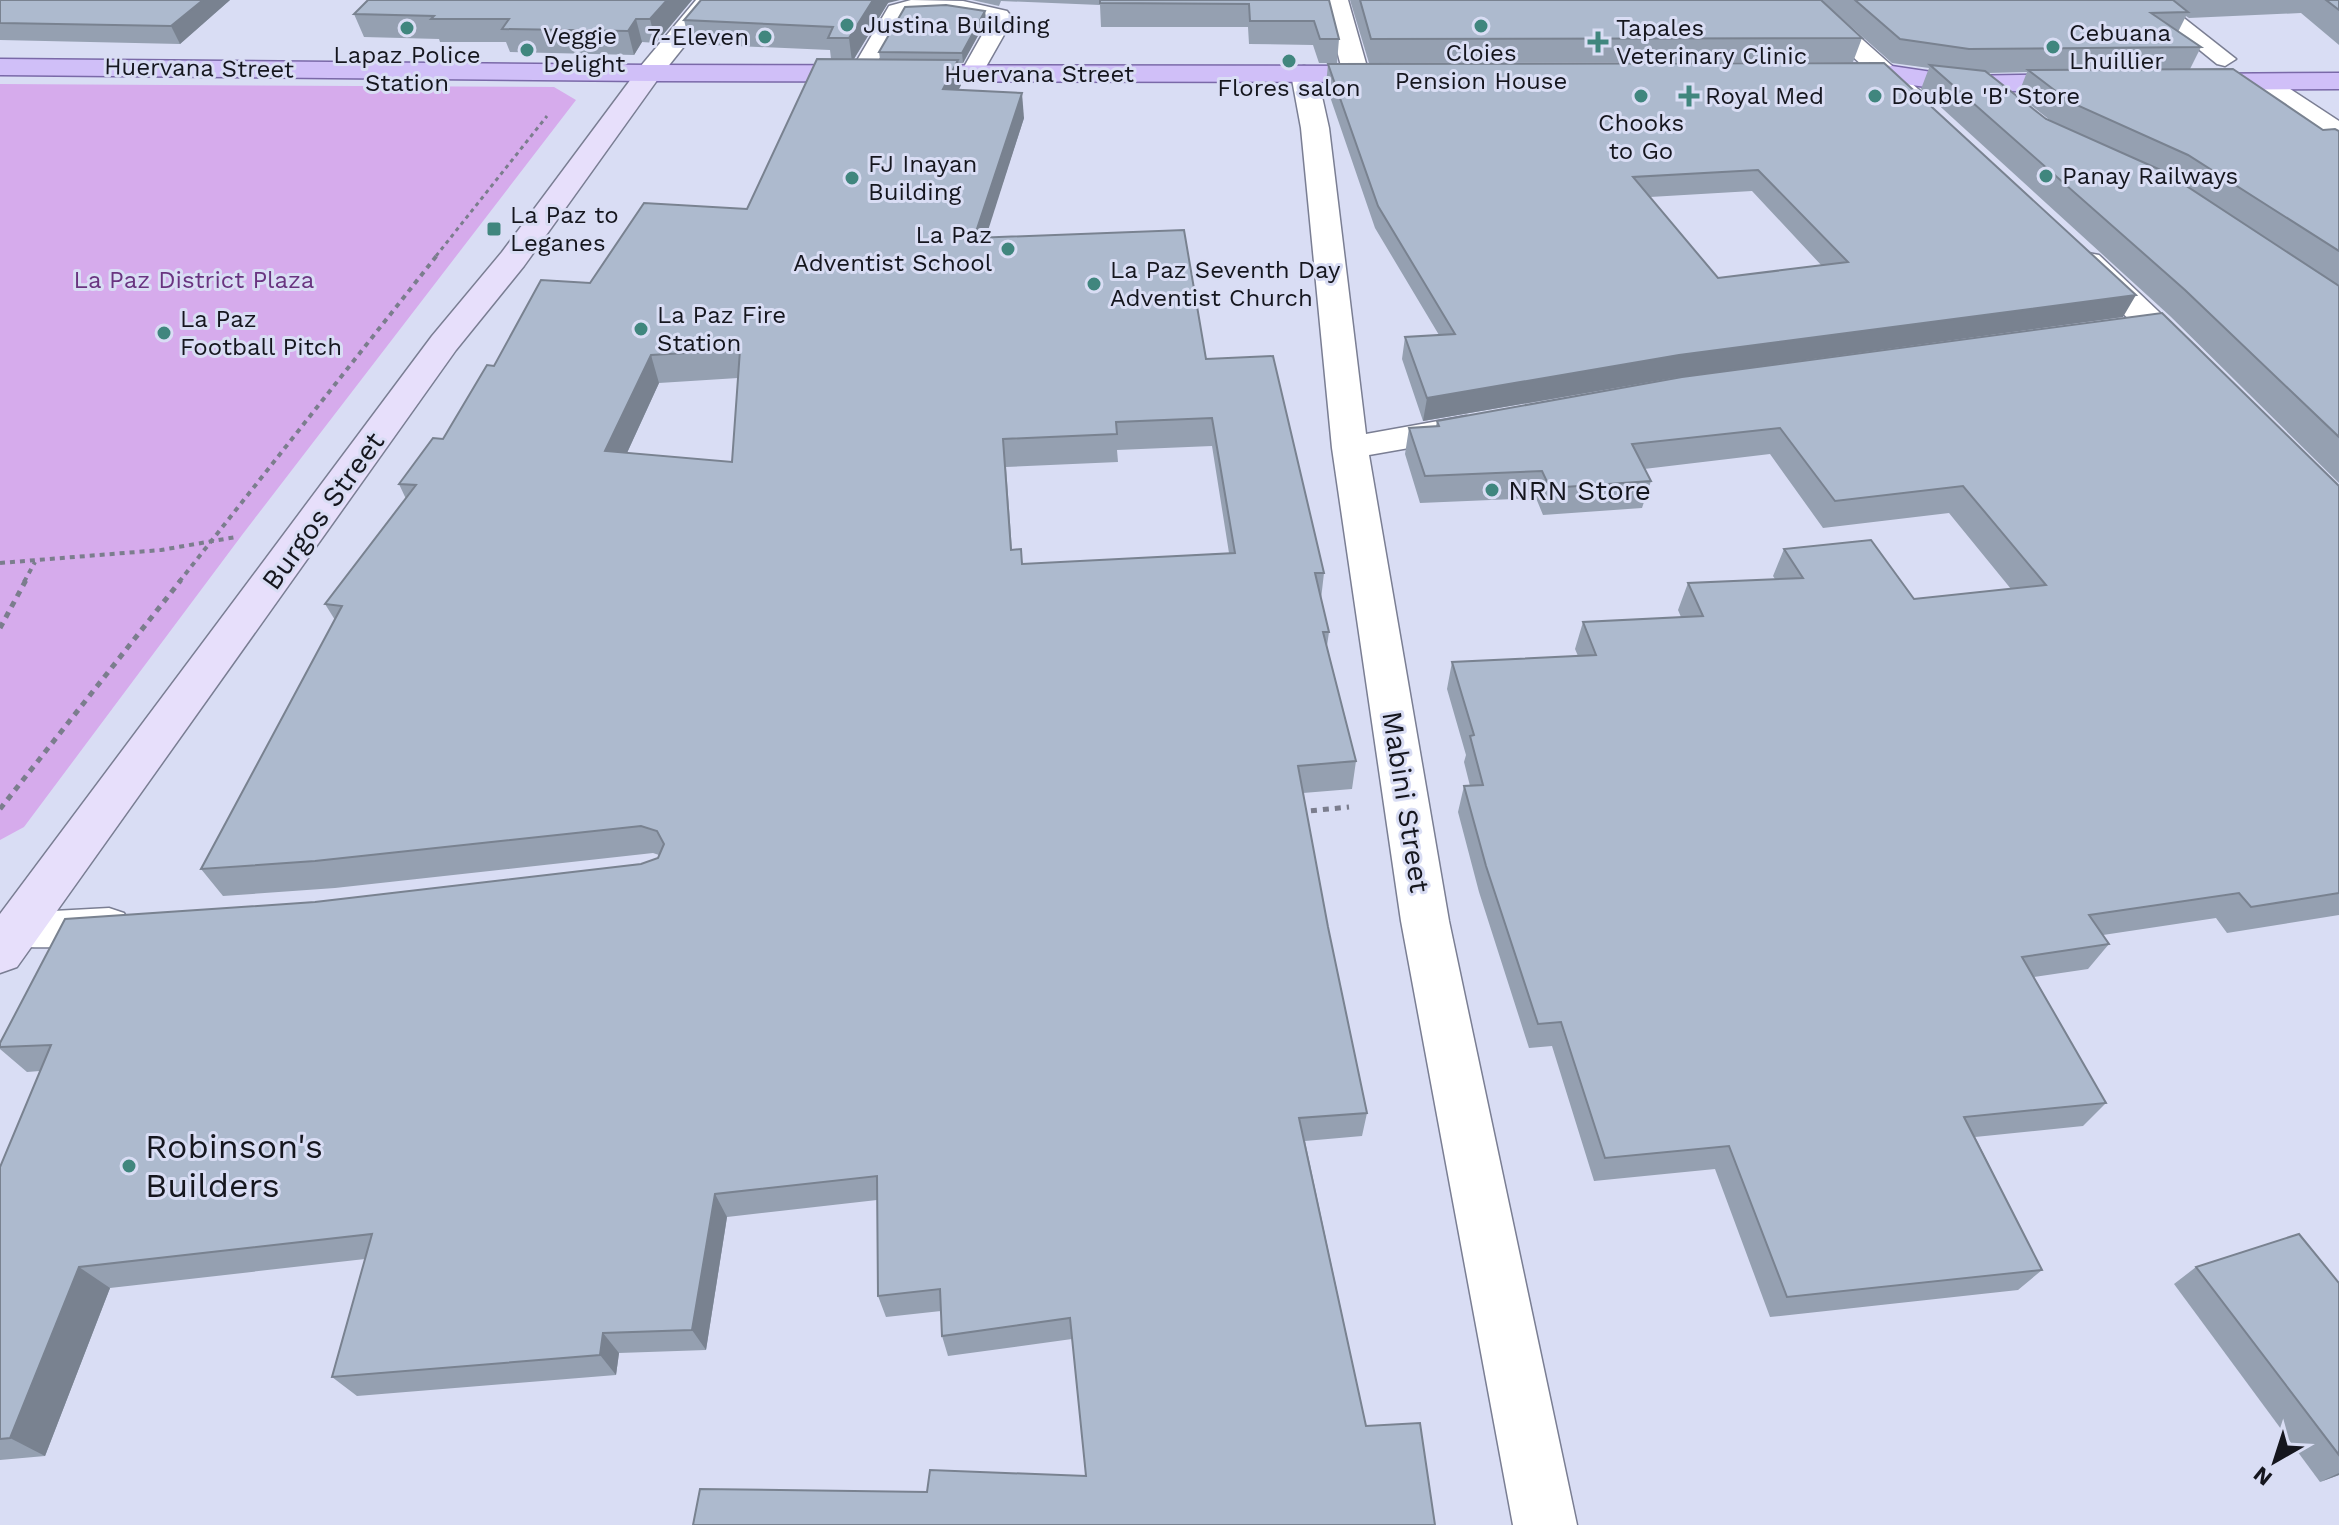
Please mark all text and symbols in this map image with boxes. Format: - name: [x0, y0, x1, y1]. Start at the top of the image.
- place label: Justina Building: [863, 11, 1050, 39]
- place label: Tapales Veterinary Clinic: [1616, 14, 1807, 70]
- marker: Justina Building: [838, 16, 856, 34]
- marker: Cloies Pension House: [1472, 17, 1490, 35]
- marker: Lapaz Police Station: [398, 19, 416, 37]
- place label: Cebuana Lhuillier: [2069, 19, 2171, 75]
- place label: Veggie Delight: [543, 22, 625, 78]
- place label: 7-Eleven: [647, 23, 749, 51]
- marker: 7-Eleven: [756, 28, 774, 46]
- marker: Tapales Veterinary Clinic: [1587, 31, 1609, 53]
- marker: Cebuana Lhuillier: [2044, 38, 2062, 56]
- place label: Cloies Pension House: [1395, 39, 1567, 95]
- place label: Lapaz Police Station: [333, 41, 481, 97]
- marker: Veggie Delight: [518, 41, 536, 59]
- street label: Huervana Street: [104, 52, 294, 84]
- marker: Flores salon: [1280, 52, 1298, 70]
- street label: Huervana Street: [944, 60, 1134, 88]
- place label: Flores salon: [1217, 74, 1361, 102]
- place label: Royal Med: [1705, 82, 1824, 110]
- place label: Double 'B' Store: [1891, 82, 2080, 110]
- marker: Chooks to Go: [1632, 87, 1650, 105]
- marker: Royal Med: [1680, 87, 1698, 105]
- marker: Double 'B' Store: [1866, 87, 1884, 105]
- place label: Chooks to Go: [1598, 109, 1684, 165]
- place label: FJ Inayan Building: [868, 150, 977, 206]
- place label: Panay Railways: [2062, 162, 2238, 190]
- marker: Panay Railways: [2037, 167, 2055, 185]
- marker: FJ Inayan Building: [843, 169, 861, 187]
- place label: La Paz to Leganes: [510, 201, 619, 257]
- marker: La Paz to Leganes: [485, 220, 503, 238]
- place label: La Paz Adventist School: [793, 221, 993, 277]
- marker: La Paz Adventist School: [999, 240, 1017, 258]
- place label: La Paz Seventh Day Adventist Church: [1110, 256, 1341, 312]
- park label: La Paz District Plaza: [74, 266, 314, 294]
- marker: La Paz Seventh Day Adventist Church: [1085, 275, 1103, 293]
- place label: La Paz Fire Station: [657, 301, 786, 357]
- place label: La Paz Football Pitch: [180, 305, 342, 361]
- marker: La Paz Fire Station: [632, 320, 650, 338]
- marker: La Paz Football Pitch: [155, 324, 173, 342]
- street label: Burgos Street: [255, 426, 391, 596]
- place label: NRN Store: [1508, 474, 1651, 507]
- marker: NRN Store: [1483, 481, 1501, 499]
- street label: Mabini Street: [1375, 709, 1437, 895]
- place label: Robinson's Builders: [145, 1126, 323, 1205]
- marker: Robinson's Builders: [120, 1157, 138, 1175]
- north arrow: [2235, 1421, 2315, 1501]
- text: N: [2249, 1461, 2277, 1491]

